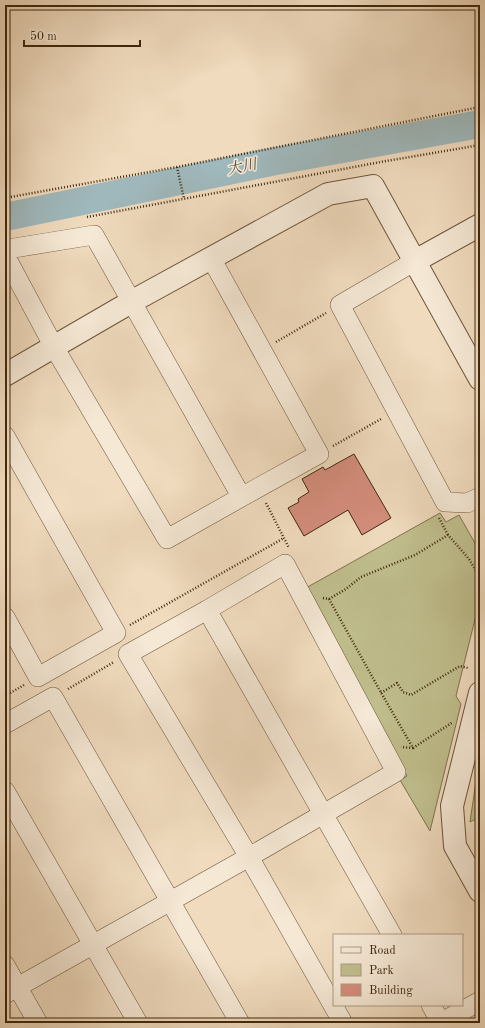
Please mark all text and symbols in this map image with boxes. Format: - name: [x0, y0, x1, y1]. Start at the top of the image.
- scale bar: [24, 22, 140, 48]
- text: 50 m: [30, 30, 57, 43]
- water label: 大川: [225, 155, 260, 178]
- legend: [333, 934, 463, 1006]
- text: Road: [369, 945, 396, 957]
- text: Park: [369, 965, 394, 977]
- text: Building: [369, 985, 413, 997]

